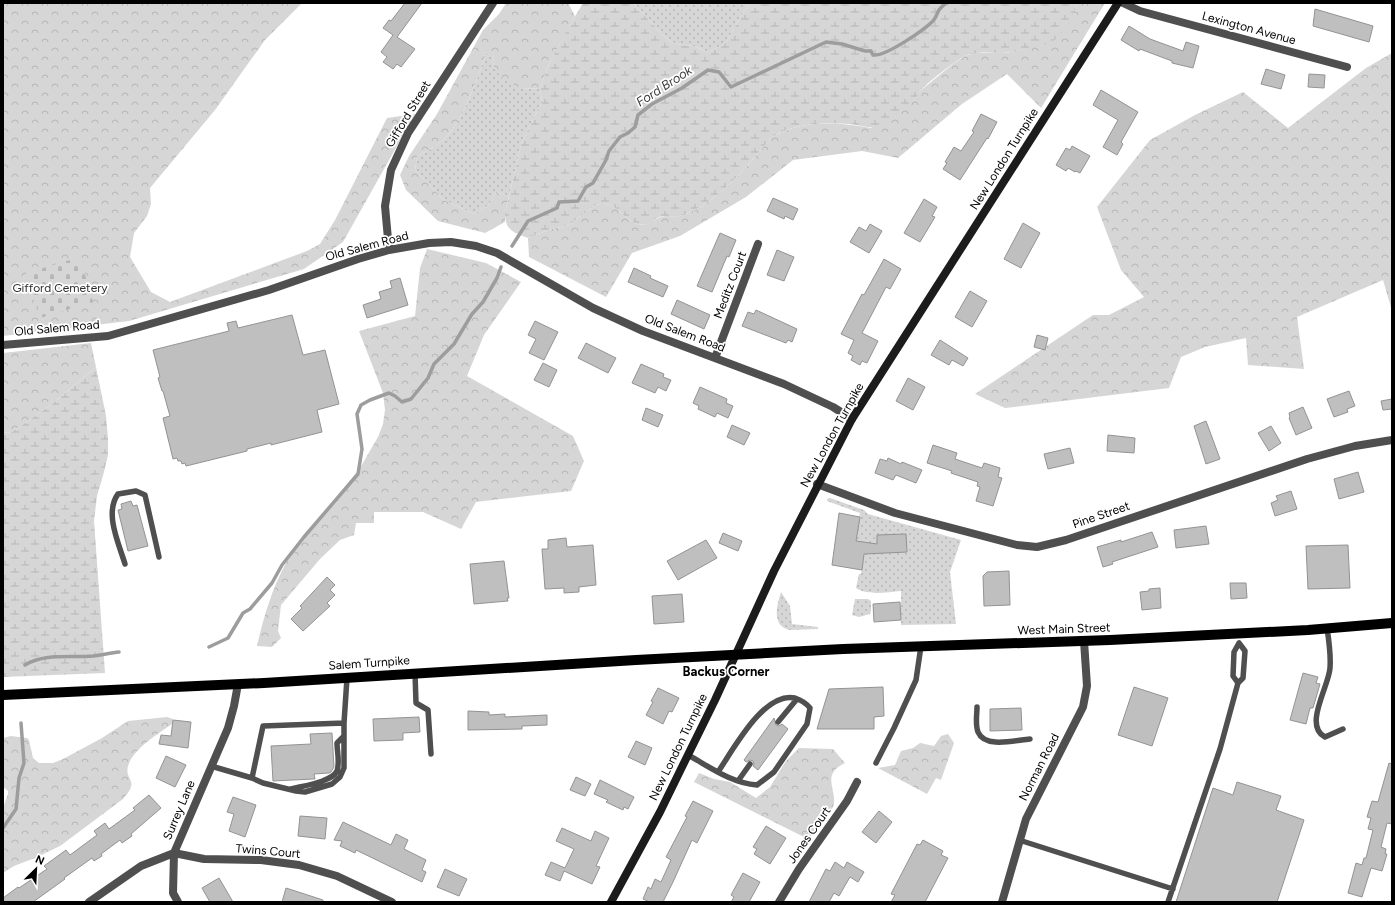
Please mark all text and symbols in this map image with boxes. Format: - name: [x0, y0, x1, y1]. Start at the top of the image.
- street label: Lexington Avenue: [1200, 9, 1298, 47]
- water label: Ford Brook: [633, 62, 695, 110]
- street label: Gifford Street: [383, 78, 434, 150]
- street label: New London Turnpike: [967, 105, 1041, 212]
- street label: Old Salem Road: [324, 228, 410, 264]
- street label: Meditz Court: [711, 249, 749, 321]
- park label: Gifford Cemetery: [12, 281, 108, 295]
- street label: Old Salem Road: [643, 311, 727, 355]
- street label: Old Salem Road: [14, 317, 100, 339]
- street label: New London Turnpike: [797, 380, 867, 490]
- street label: Pine Street: [1071, 499, 1132, 531]
- street label: West Main Street: [1017, 620, 1111, 638]
- street label: Salem Turnpike: [328, 653, 411, 673]
- district label: Backus Corner: [683, 664, 770, 679]
- street label: New London Turnpike: [646, 691, 710, 803]
- street label: Norman Road: [1016, 731, 1062, 803]
- street label: Surrey Lane: [160, 778, 198, 842]
- street label: Jones Court: [784, 804, 834, 866]
- street label: Twins Court: [235, 841, 301, 861]
- north arrow: [16, 849, 56, 889]
- text: N: [33, 853, 46, 868]

